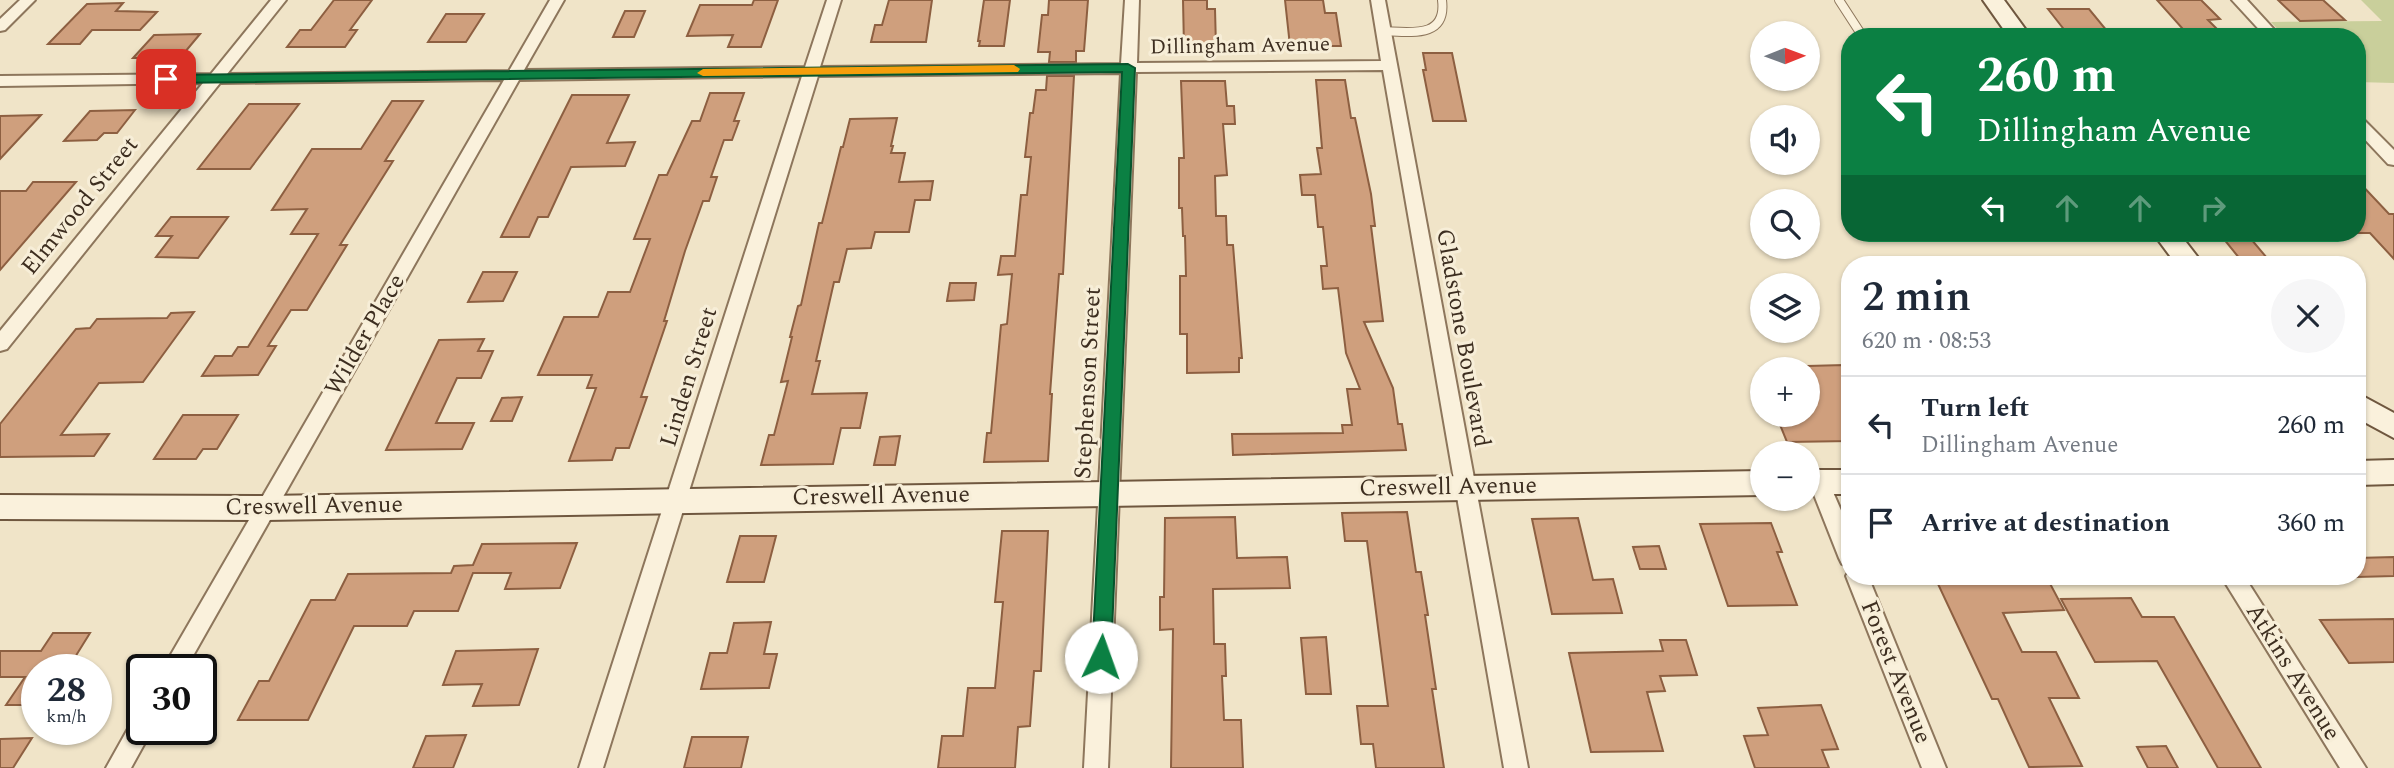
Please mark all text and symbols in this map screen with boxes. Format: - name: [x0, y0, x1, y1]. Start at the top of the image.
- north arrow: [1750, 21, 1820, 91]
- map controls: [1750, 21, 1820, 511]
- street label: Dillingham Avenue: [1150, 28, 1330, 64]
- text: 260 m: [1977, 39, 2116, 114]
- pin: [136, 49, 196, 109]
- icon: left: [1862, 56, 1953, 147]
- icon: arrive: [147, 60, 185, 98]
- button: sound: [1750, 105, 1820, 175]
- text: Dillingham Avenue: [1977, 107, 2252, 156]
- street label: Elmwood Street: [13, 129, 147, 283]
- button: search: [1750, 189, 1820, 259]
- icon: left: [1975, 189, 2013, 227]
- icon: ahead: [2048, 189, 2086, 227]
- icon: ahead: [2121, 189, 2159, 227]
- icon: right: [2194, 189, 2232, 227]
- street label: Gladstone Boulevard: [1426, 226, 1500, 450]
- text: 2 min: [1862, 266, 1971, 329]
- street label: Wilder Place: [315, 267, 415, 403]
- button: layers: [1750, 273, 1820, 343]
- button: close: [2271, 279, 2345, 353]
- street label: Stephenson Street: [1065, 286, 1111, 480]
- street label: Linden Street: [651, 303, 727, 451]
- text: 620 m · 08:53: [1862, 324, 1991, 359]
- button: +: [1750, 357, 1820, 427]
- text: Turn left: [1921, 388, 2029, 428]
- text: 260 m: [2277, 405, 2345, 445]
- icon: left: [1862, 406, 1900, 444]
- text: Dillingham Avenue: [1921, 428, 2118, 463]
- button: −: [1750, 441, 1820, 511]
- street label: Creswell Avenue: [1359, 467, 1537, 507]
- street label: Creswell Avenue: [792, 476, 970, 516]
- street label: Creswell Avenue: [225, 486, 403, 526]
- text: Arrive at destination: [1921, 503, 2170, 543]
- text: 360 m: [2277, 503, 2345, 543]
- icon: arrive: [1862, 504, 1900, 542]
- street label: Forest Avenue: [1851, 595, 1941, 749]
- street label: Atkins Avenue: [2236, 596, 2350, 748]
- position arrow: [1064, 620, 1138, 694]
- speed limit sign: 30: [126, 654, 217, 745]
- text: 28: [47, 664, 86, 717]
- text: km/h: [46, 703, 87, 730]

